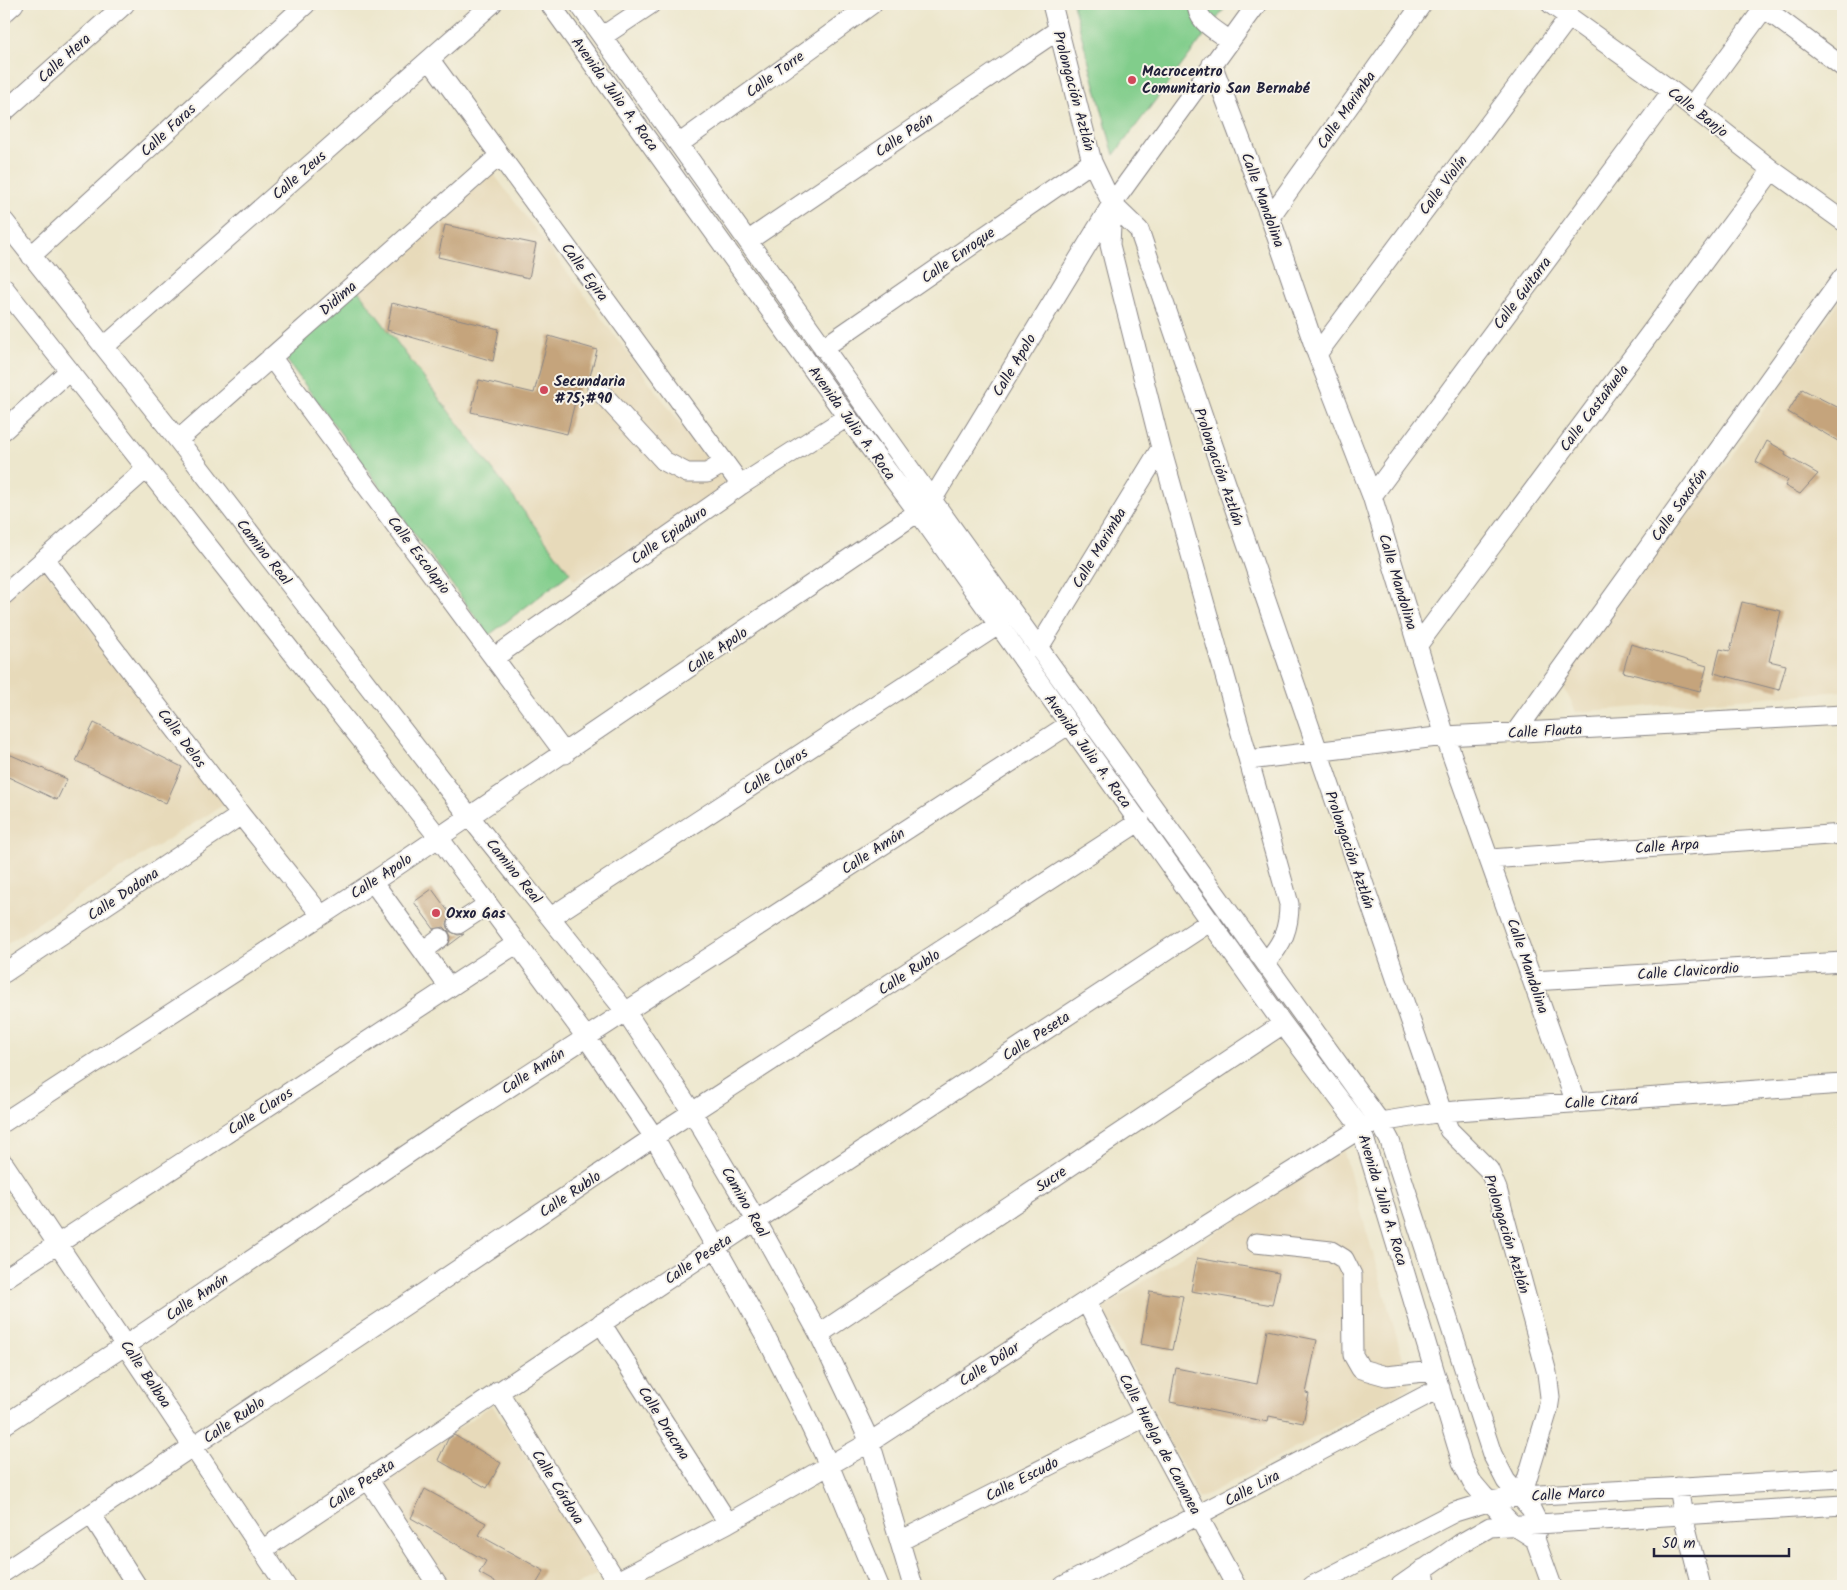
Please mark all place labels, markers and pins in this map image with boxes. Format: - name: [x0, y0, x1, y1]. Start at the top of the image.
- place label: Macrocentro Comunitario San Bernabé: [1142, 60, 1311, 101]
- marker: Macrocentro Comunitario San Bernabé: [1126, 74, 1138, 86]
- place label: Secundaria #75;#90: [554, 370, 626, 411]
- marker: Secundaria #75;#90: [538, 384, 550, 396]
- place label: Oxxo Gas: [446, 902, 506, 926]
- marker: Oxxo Gas: [430, 907, 442, 919]

